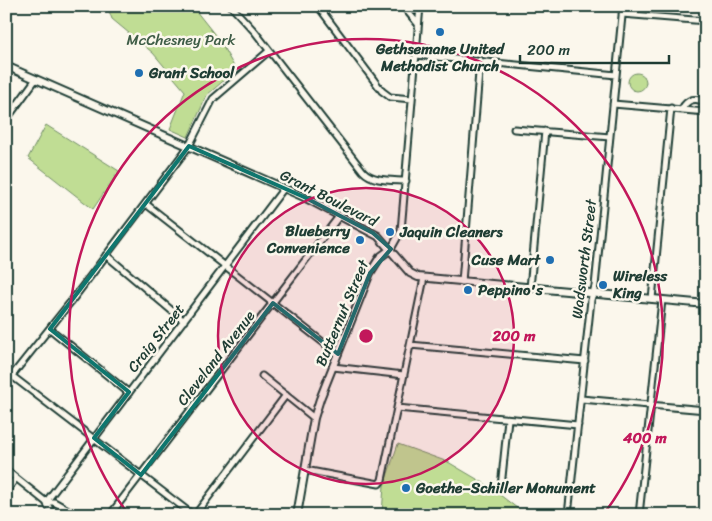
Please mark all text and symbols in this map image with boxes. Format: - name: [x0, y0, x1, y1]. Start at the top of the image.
- marker: Gethsemane United Methodist Church: [434, 26, 446, 38]
- park label: McChesney Park: [126, 27, 237, 53]
- scale bar: [520, 32, 668, 64]
- place label: Gethsemane United Methodist Church: [375, 36, 505, 79]
- text: 200 m: [527, 37, 571, 63]
- place label: Grant School: [148, 60, 235, 86]
- marker: Grant School: [133, 67, 145, 79]
- street label: Grant Boulevard: [275, 162, 383, 234]
- street label: Wadsworth Street: [564, 197, 604, 320]
- place label: Blueberry Convenience: [266, 218, 351, 261]
- place label: Jaquin Cleaners: [399, 219, 503, 245]
- marker: Jaquin Cleaners: [384, 226, 396, 238]
- marker: Blueberry Convenience: [354, 234, 366, 246]
- place label: Cuse Mart: [471, 247, 541, 273]
- marker: Cuse Mart: [544, 254, 556, 266]
- street label: Butternut Street: [308, 255, 376, 370]
- place label: Wireless King: [612, 263, 668, 306]
- place label: Peppino's: [478, 277, 544, 303]
- marker: Wireless King: [597, 279, 609, 291]
- marker: Peppino's: [462, 284, 474, 296]
- street label: Craig Street: [121, 297, 192, 378]
- street label: Cleveland Avenue: [170, 304, 262, 412]
- text: 200 m: [491, 323, 536, 349]
- centre of rings: [357, 327, 375, 345]
- text: 400 m: [622, 425, 667, 451]
- place label: Goethe–Schiller Monument: [415, 475, 596, 501]
- marker: Goethe–Schiller Monument: [400, 482, 412, 494]

